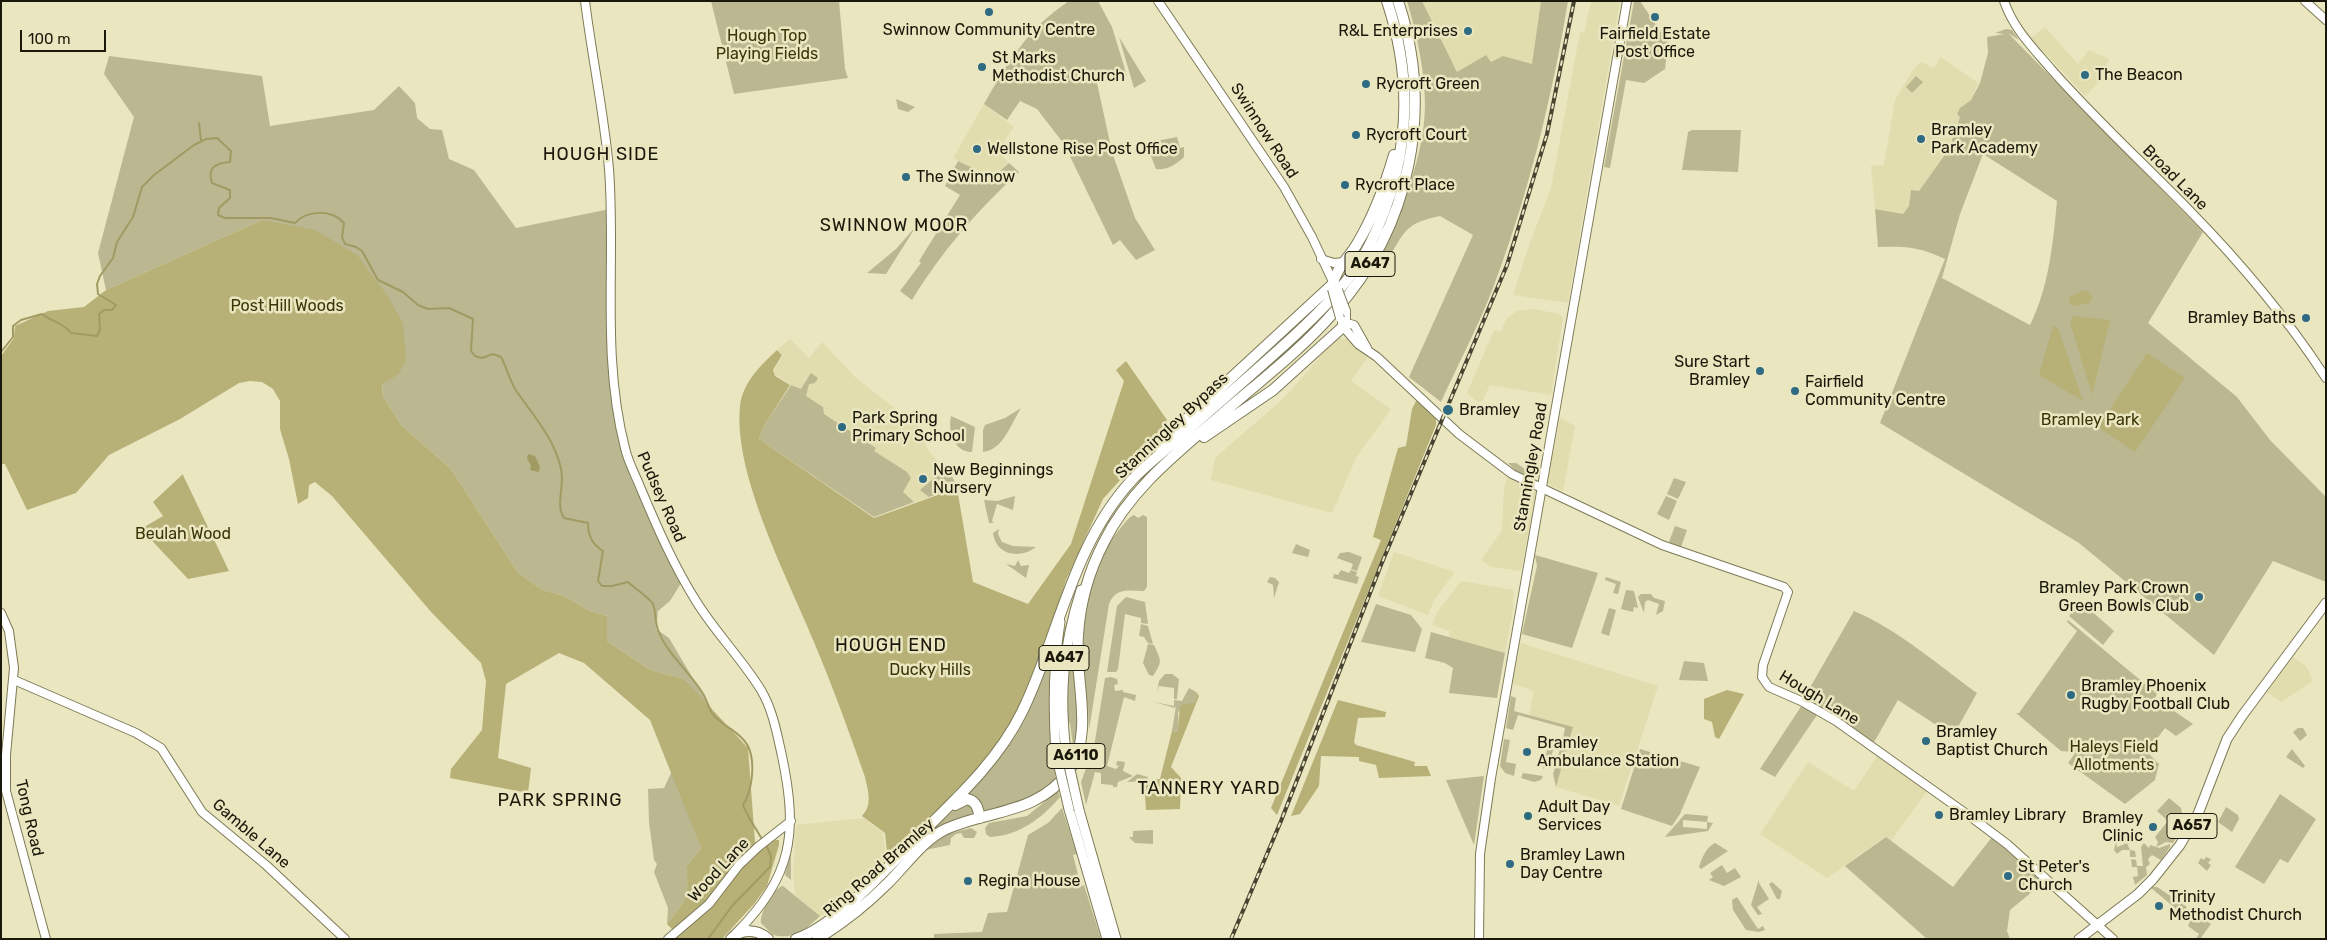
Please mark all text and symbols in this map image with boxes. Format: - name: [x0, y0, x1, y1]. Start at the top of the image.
- marker: Swinnow Community Centre: [983, 6, 995, 18]
- marker: Fairfield Estate Post Office: [1649, 11, 1661, 23]
- scale bar: [22, 20, 109, 52]
- place label: Swinnow Community Centre: [883, 20, 1095, 40]
- place label: R&L Enterprises: [1338, 21, 1458, 41]
- place label: Fairfield Estate Post Office: [1600, 24, 1710, 62]
- marker: R&L Enterprises: [1462, 25, 1474, 37]
- park label: Hough Top Playing Fields: [716, 26, 818, 64]
- text: 100 m: [28, 30, 70, 48]
- place label: St Marks Methodist Church: [992, 48, 1125, 86]
- marker: St Marks Methodist Church: [976, 61, 988, 73]
- place label: The Beacon: [2095, 65, 2183, 85]
- marker: The Beacon: [2079, 69, 2091, 81]
- place label: Rycroft Green: [1376, 74, 1480, 94]
- marker: Rycroft Green: [1360, 78, 1372, 90]
- street label: Swinnow Road: [1226, 80, 1302, 182]
- place label: Bramley Park Academy: [1931, 120, 2038, 158]
- place label: Rycroft Court: [1366, 125, 1467, 145]
- marker: Rycroft Court: [1350, 129, 1362, 141]
- marker: Bramley Park Academy: [1915, 133, 1927, 145]
- place label: Wellstone Rise Post Office: [987, 139, 1178, 159]
- street label: Broad Lane: [2138, 141, 2212, 215]
- marker: Wellstone Rise Post Office: [971, 143, 983, 155]
- district label: HOUGH SIDE: [541, 144, 661, 166]
- place label: The Swinnow: [916, 167, 1015, 187]
- marker: The Swinnow: [900, 171, 912, 183]
- place label: Rycroft Place: [1355, 175, 1455, 195]
- marker: Rycroft Place: [1339, 179, 1351, 191]
- district label: SWINNOW MOOR: [818, 215, 970, 237]
- road number: A647: [1345, 252, 1395, 276]
- park label: Post Hill Woods: [230, 296, 344, 316]
- place label: Bramley Baths: [2187, 308, 2296, 328]
- marker: Bramley Baths: [2300, 312, 2312, 324]
- place label: Sure Start Bramley: [1674, 352, 1750, 390]
- marker: Sure Start Bramley: [1754, 365, 1766, 377]
- street label: Stanningley Bypass: [1112, 369, 1232, 483]
- place label: Fairfield Community Centre: [1805, 372, 1946, 410]
- marker: Fairfield Community Centre: [1789, 385, 1801, 397]
- place label: Bramley: [1459, 400, 1520, 420]
- street label: Stanningley Road: [1510, 401, 1552, 533]
- marker: Bramley: [1441, 403, 1455, 417]
- place label: Park Spring Primary School: [852, 408, 965, 446]
- park label: Bramley Park: [2041, 410, 2139, 430]
- marker: Park Spring Primary School: [836, 421, 848, 433]
- street label: Pudsey Road: [633, 449, 689, 545]
- place label: New Beginnings Nursery: [933, 460, 1053, 498]
- marker: New Beginnings Nursery: [917, 473, 929, 485]
- park label: Beulah Wood: [135, 524, 231, 544]
- place label: Bramley Park Crown Green Bowls Club: [2039, 578, 2189, 616]
- marker: Bramley Park Crown Green Bowls Club: [2193, 591, 2205, 603]
- district label: HOUGH END: [834, 635, 948, 657]
- road number: A647: [1039, 646, 1089, 670]
- park label: Ducky Hills: [889, 660, 971, 680]
- street label: Hough Lane: [1776, 667, 1862, 729]
- place label: Bramley Phoenix Rugby Football Club: [2081, 676, 2230, 714]
- marker: Bramley Phoenix Rugby Football Club: [2065, 689, 2077, 701]
- place label: Bramley Baptist Church: [1936, 722, 2048, 760]
- place label: Bramley Ambulance Station: [1537, 733, 1679, 771]
- marker: Bramley Baptist Church: [1920, 735, 1932, 747]
- park label: Haleys Field Allotments: [2069, 737, 2159, 775]
- road number: A6110: [1047, 744, 1105, 768]
- marker: Bramley Ambulance Station: [1521, 746, 1533, 758]
- street label: Tong Road: [11, 778, 47, 858]
- district label: TANNERY YARD: [1136, 778, 1282, 800]
- district label: PARK SPRING: [496, 790, 624, 812]
- street label: Gamble Lane: [208, 795, 294, 873]
- place label: Adult Day Services: [1538, 797, 1610, 835]
- place label: Bramley Library: [1949, 805, 2066, 825]
- place label: Bramley Clinic: [2082, 808, 2143, 846]
- marker: Bramley Library: [1933, 809, 1945, 821]
- marker: Adult Day Services: [1522, 810, 1534, 822]
- road number: A657: [2167, 814, 2217, 838]
- street label: Ring Road Bramley: [820, 815, 938, 921]
- marker: Bramley Clinic: [2147, 821, 2159, 833]
- street label: Wood Lane: [684, 834, 754, 906]
- place label: Bramley Lawn Day Centre: [1520, 845, 1625, 883]
- place label: St Peter's Church: [2018, 857, 2090, 895]
- marker: Bramley Lawn Day Centre: [1504, 858, 1516, 870]
- marker: St Peter's Church: [2002, 870, 2014, 882]
- place label: Regina House: [978, 871, 1081, 891]
- marker: Regina House: [962, 875, 974, 887]
- place label: Trinity Methodist Church: [2169, 887, 2302, 925]
- marker: Trinity Methodist Church: [2153, 900, 2165, 912]

